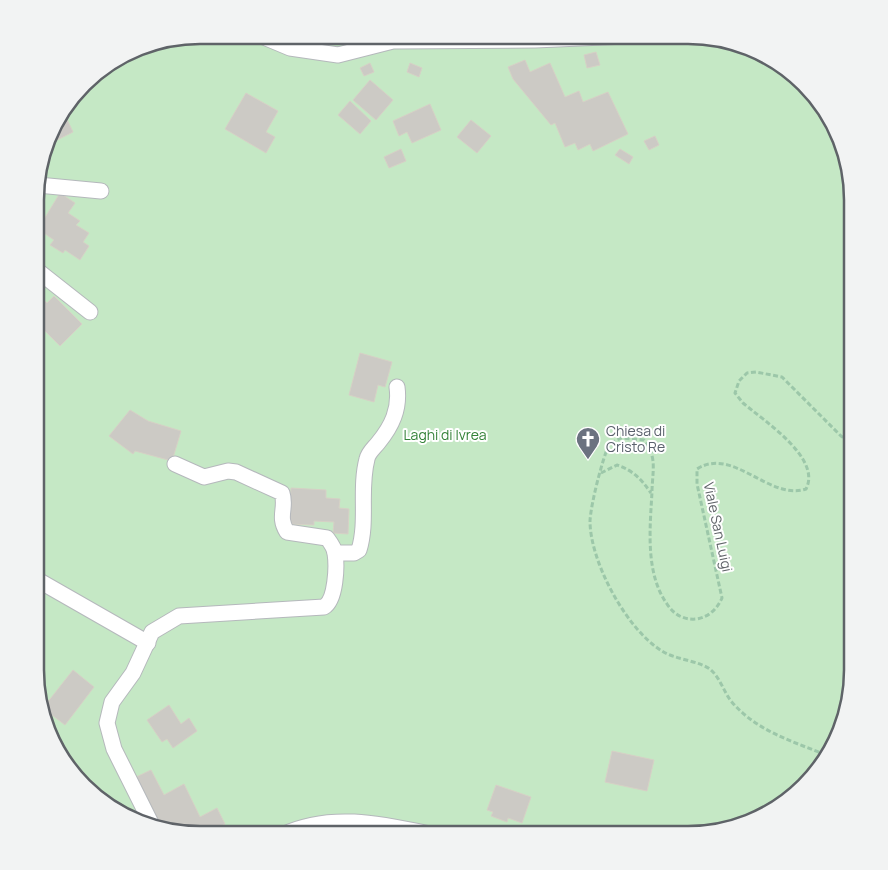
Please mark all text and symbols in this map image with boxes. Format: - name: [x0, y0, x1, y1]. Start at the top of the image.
- place label: Chiesa di Cristo Re: [606, 421, 665, 456]
- park label: Laghi di Ivrea: [403, 425, 487, 444]
- church icon: Chiesa di Cristo Re: [575, 426, 601, 460]
- street label: Viale San Luigi: [700, 480, 737, 574]

